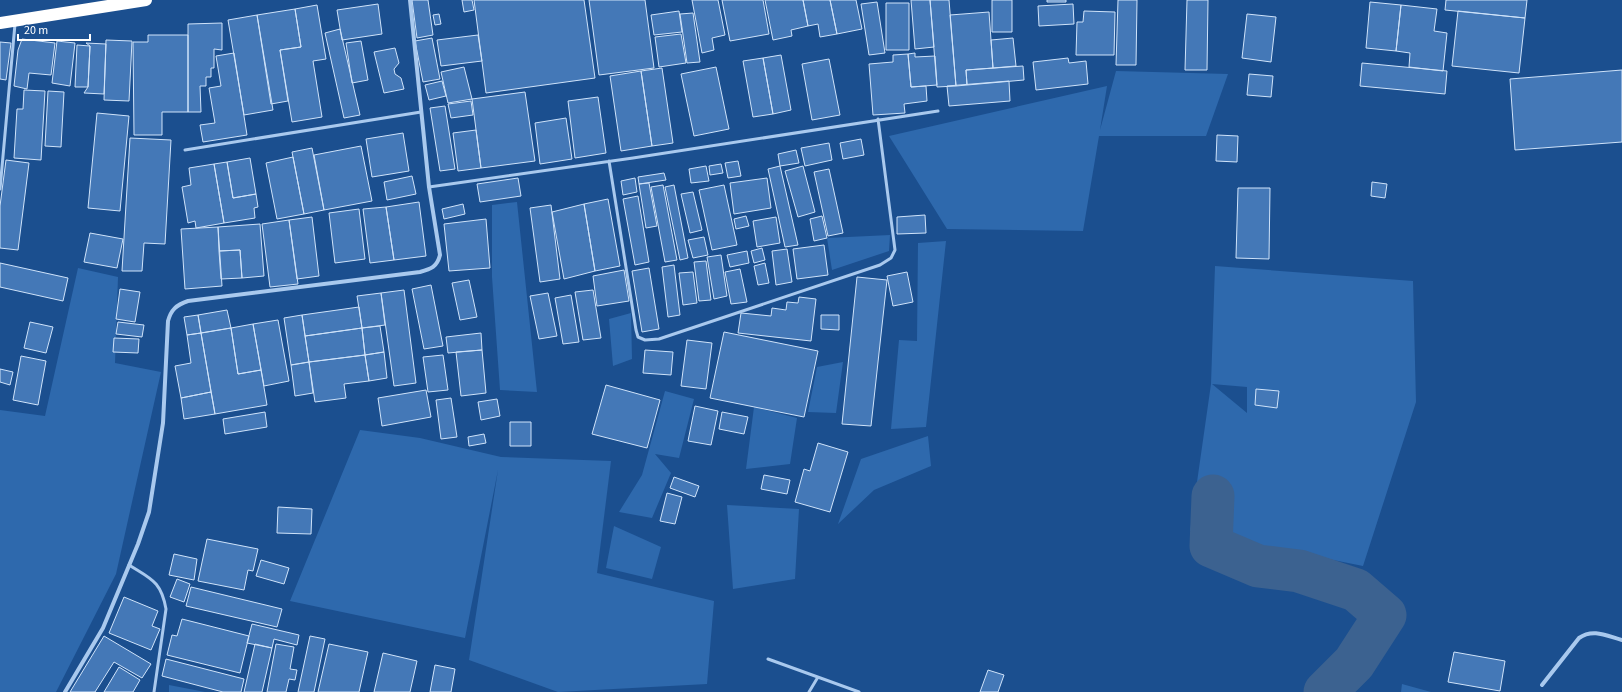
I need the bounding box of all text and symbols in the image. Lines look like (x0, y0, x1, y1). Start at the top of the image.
scale bar (18, 16, 90, 42)
text: 20 m (24, 22, 48, 39)

